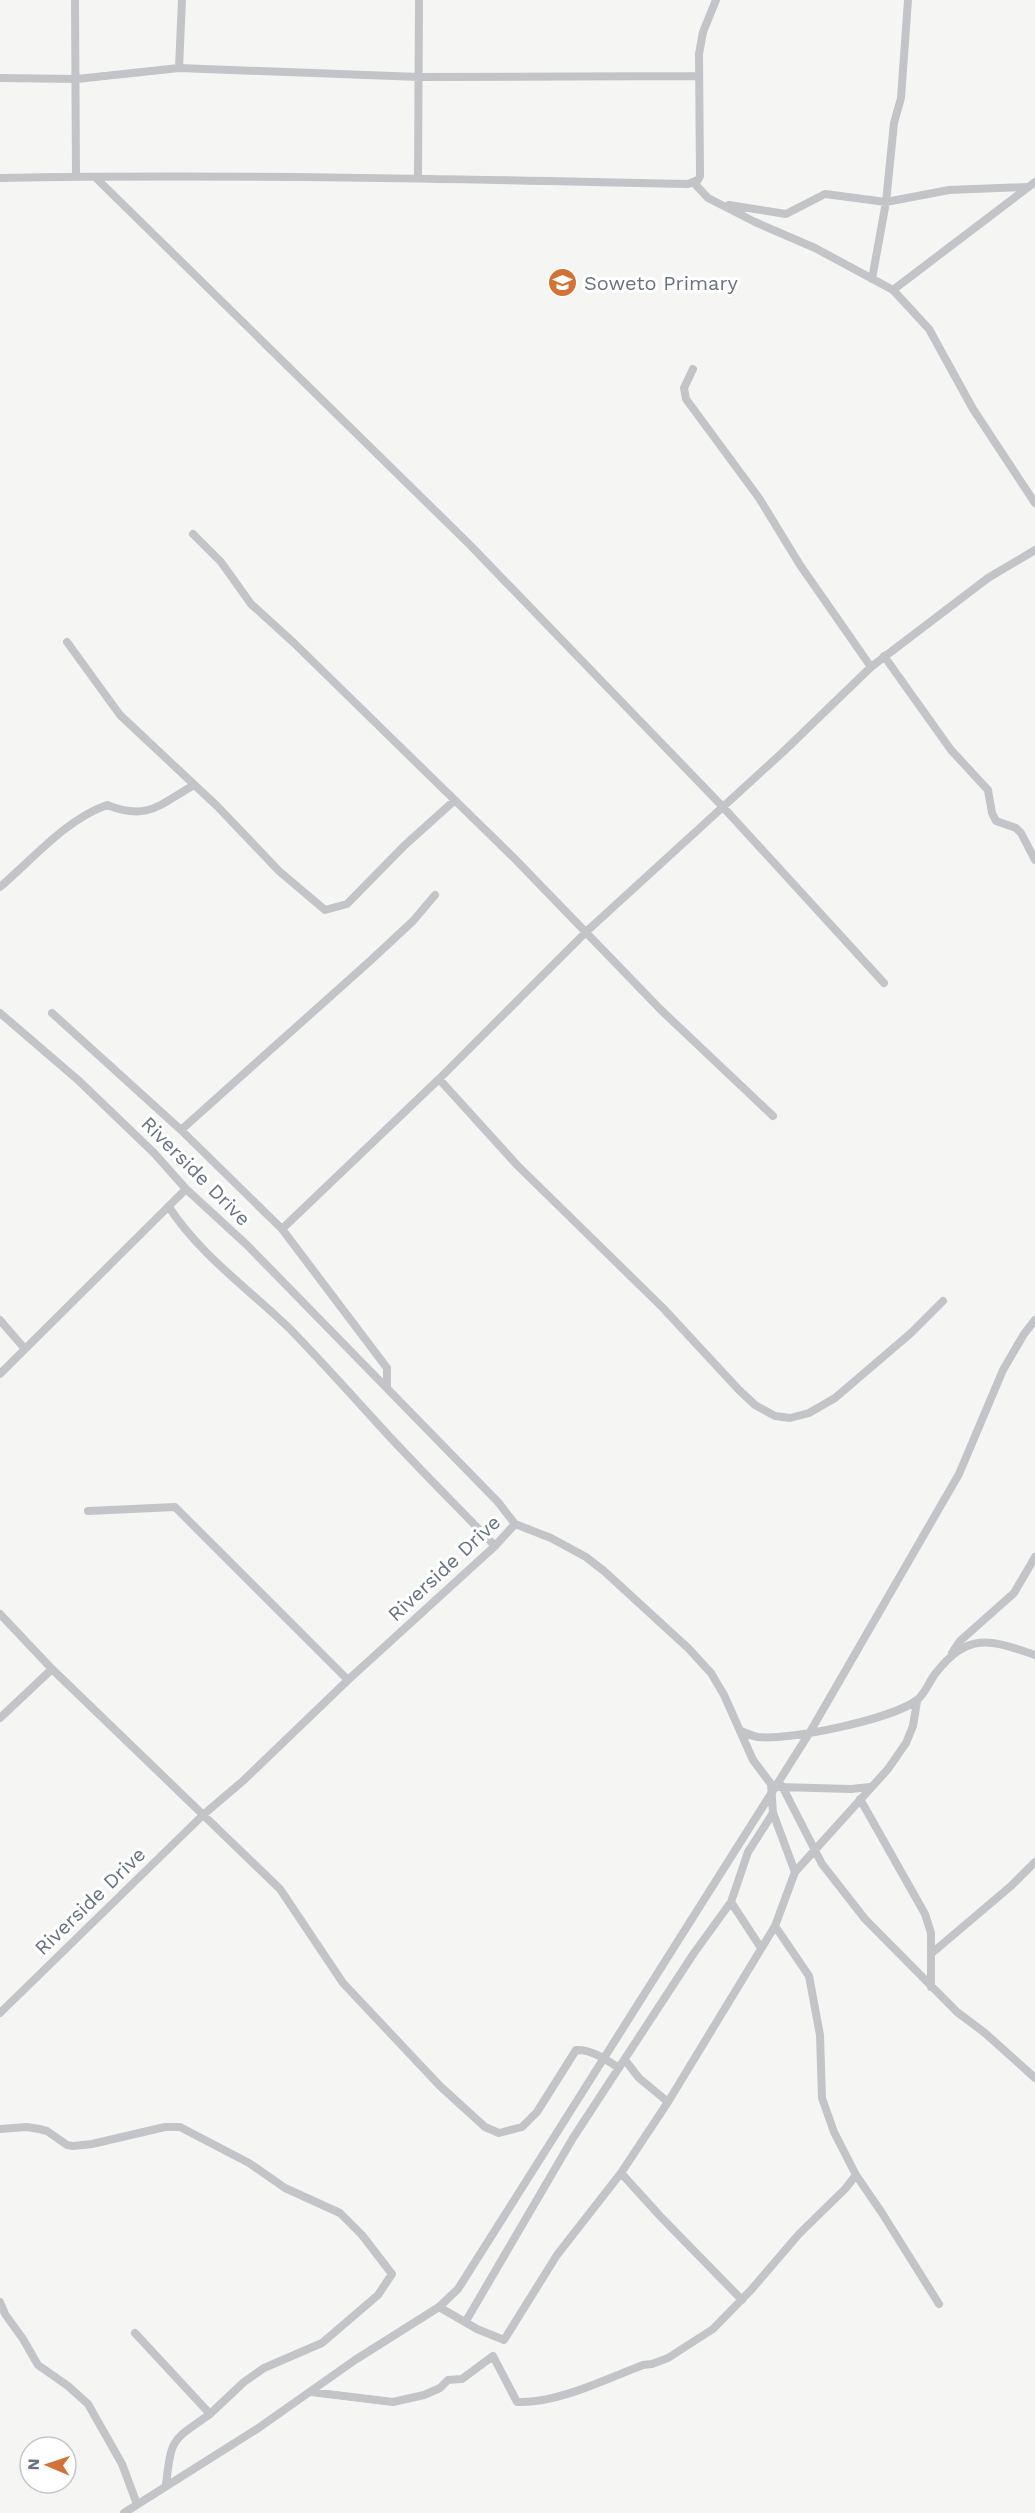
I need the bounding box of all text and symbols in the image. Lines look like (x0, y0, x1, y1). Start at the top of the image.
school or university icon: Soweto Primary (547, 267, 579, 299)
place label: Soweto Primary (584, 271, 739, 295)
street label: Riverside Drive (136, 1111, 256, 1231)
street label: Riverside Drive (383, 1510, 505, 1626)
street label: Riverside Drive (30, 1842, 150, 1960)
north arrow (18, 2435, 78, 2495)
text: N (24, 2458, 43, 2471)

